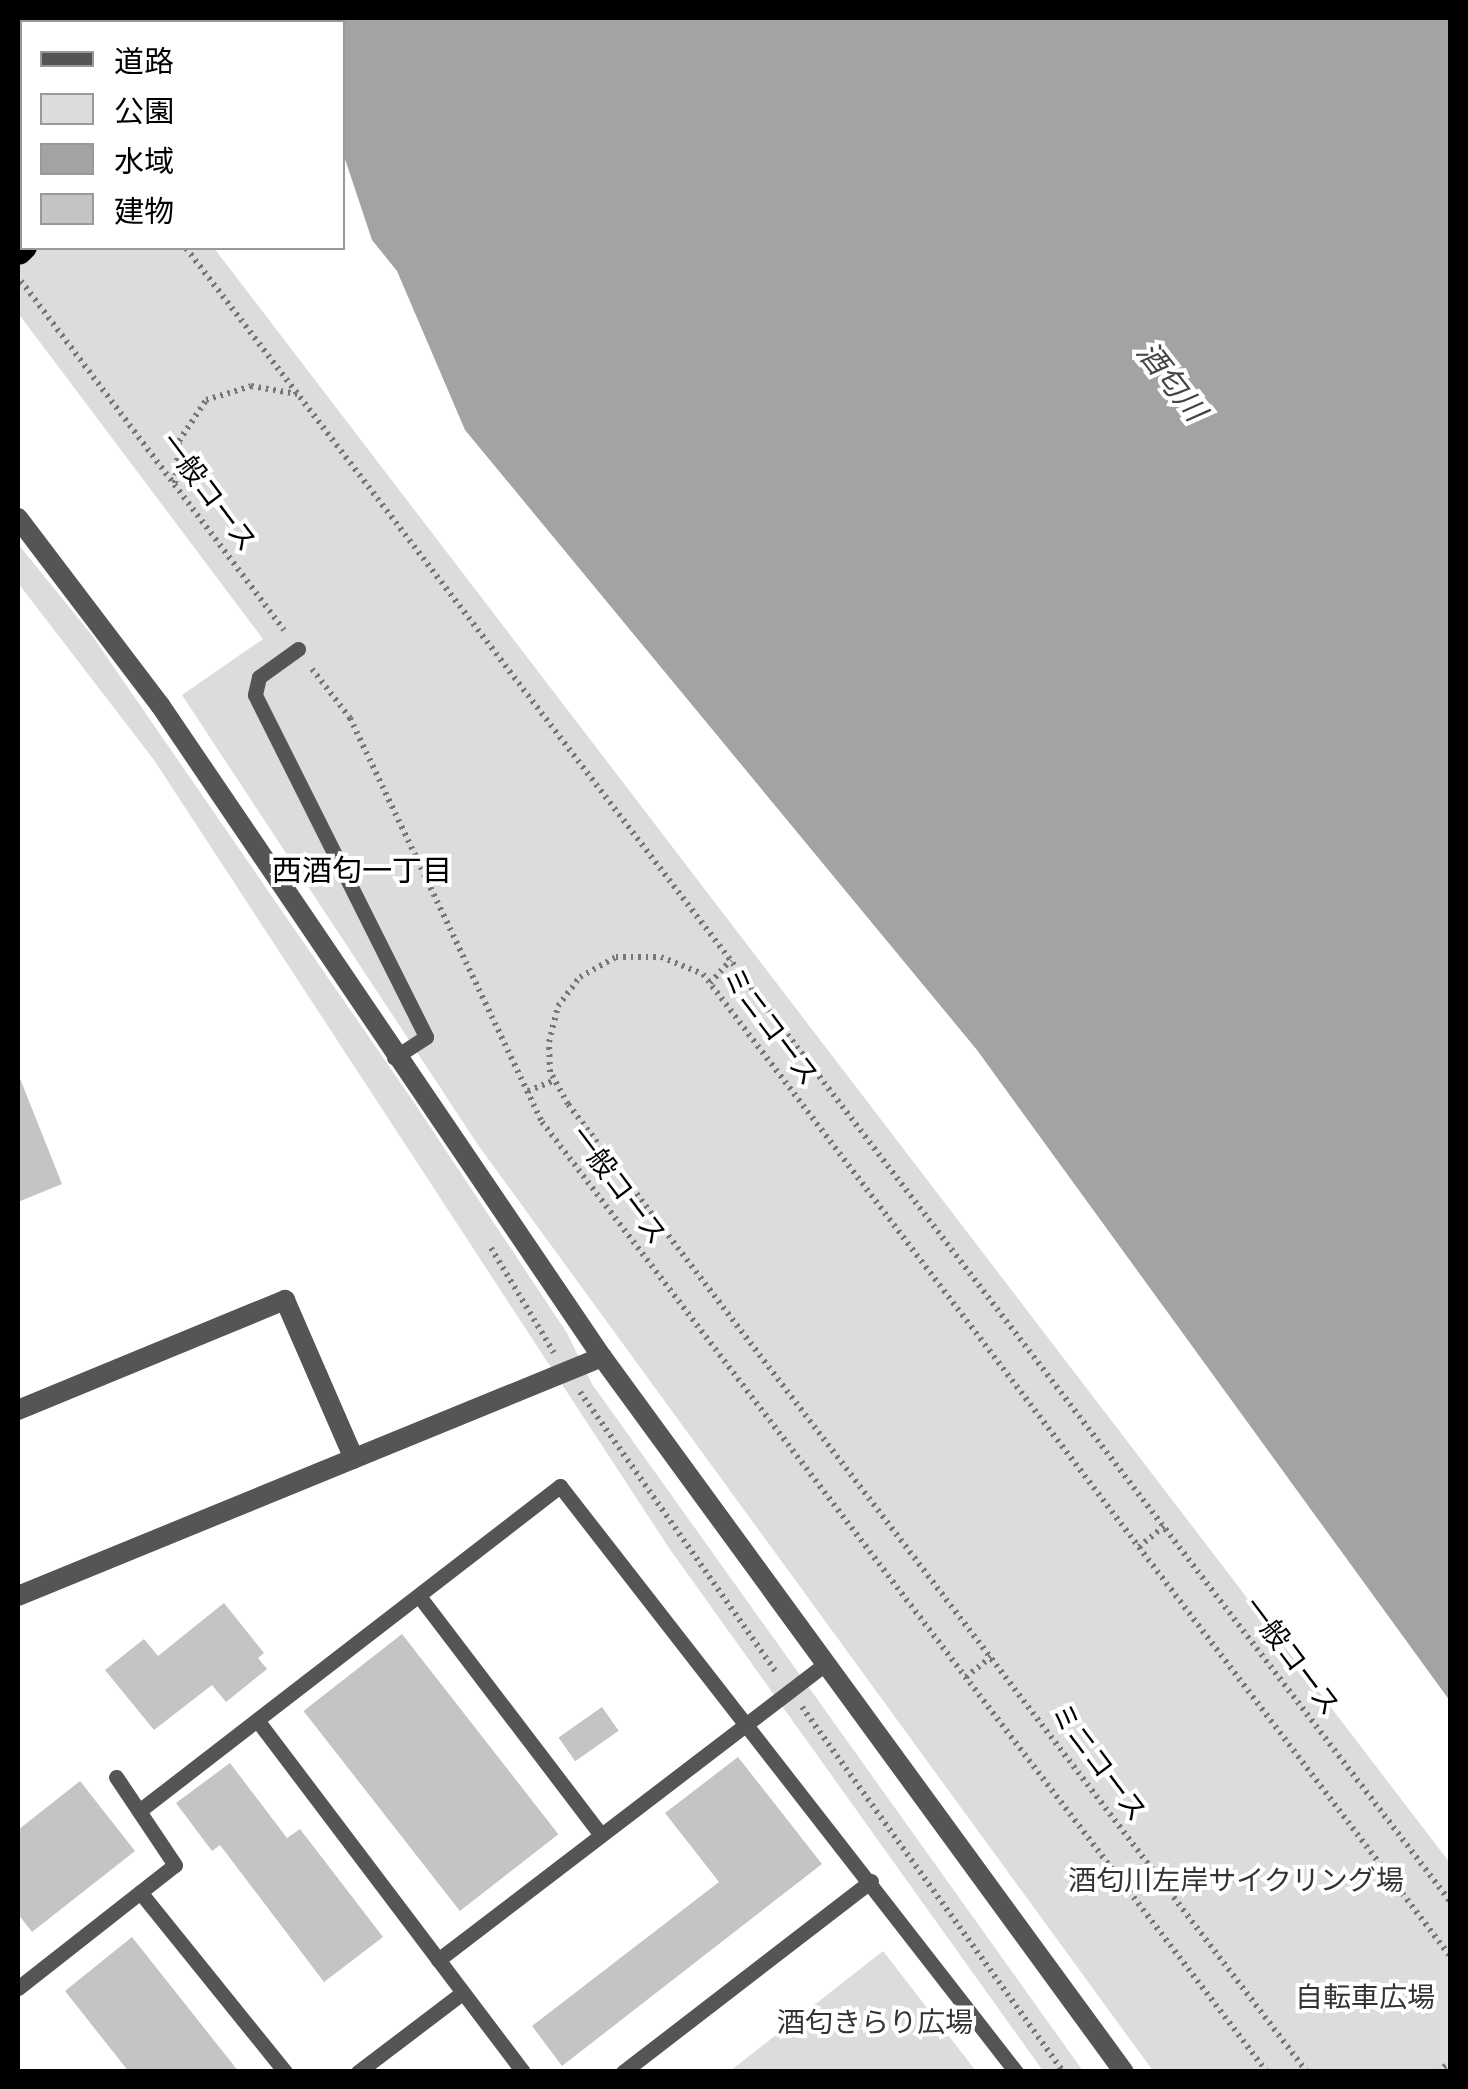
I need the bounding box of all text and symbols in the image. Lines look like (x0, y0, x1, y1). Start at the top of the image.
legend (20, 20, 345, 250)
text: 道路 (114, 41, 174, 80)
text: 公園 (114, 91, 174, 130)
text: 水域 (114, 141, 174, 180)
text: 建物 (114, 191, 174, 230)
water label: 酒匂川 (1130, 334, 1214, 428)
street label: 一般コース (153, 426, 265, 558)
district label: 西酒匂一丁目 (272, 852, 452, 888)
street label: ミニコース (715, 960, 827, 1092)
street label: 一般コース (563, 1119, 675, 1251)
street label: 一般コース (1236, 1590, 1348, 1722)
street label: ミニコース (1043, 1696, 1155, 1828)
park label: 酒匂川左岸サイクリング場 (1068, 1863, 1404, 1897)
park label: 自転車広場 (1295, 1980, 1435, 2014)
park label: 酒匂きらり広場 (777, 2005, 973, 2039)

